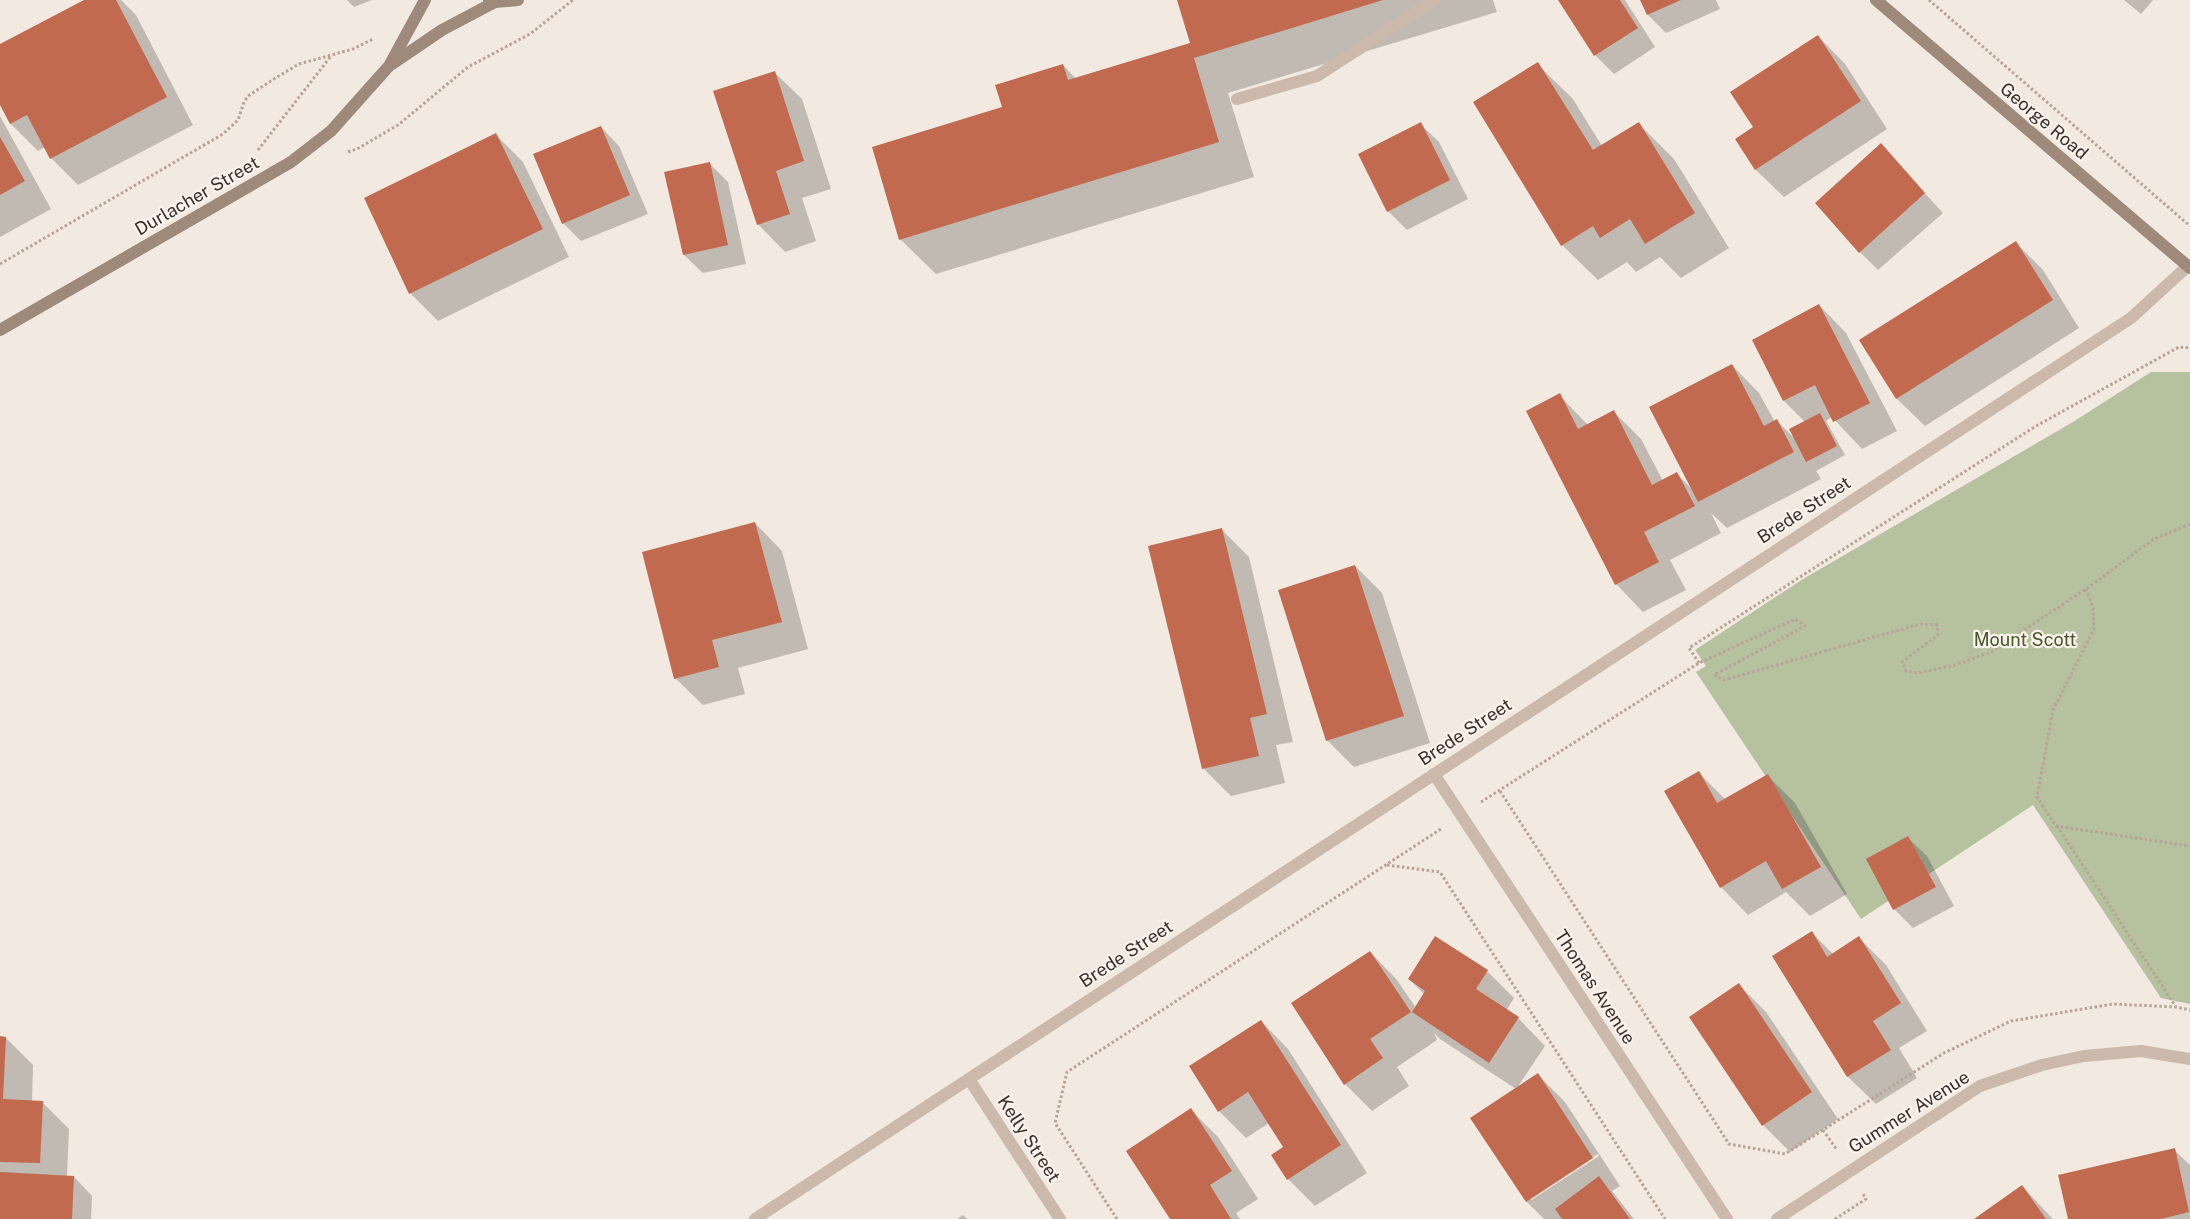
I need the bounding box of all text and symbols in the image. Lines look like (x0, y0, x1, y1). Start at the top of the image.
street label: George Road (1996, 78, 2093, 163)
street label: Durlacher Street (131, 152, 262, 240)
street label: Brede Street (1753, 472, 1854, 548)
park label: Mount Scott (1974, 629, 2076, 650)
street label: Brede Street (1414, 694, 1515, 770)
street label: Brede Street (1075, 916, 1176, 992)
street label: Thomas Avenue (1551, 926, 1640, 1048)
street label: Gummer Avenue (1845, 1066, 1973, 1157)
street label: Kelly Street (994, 1092, 1065, 1186)

